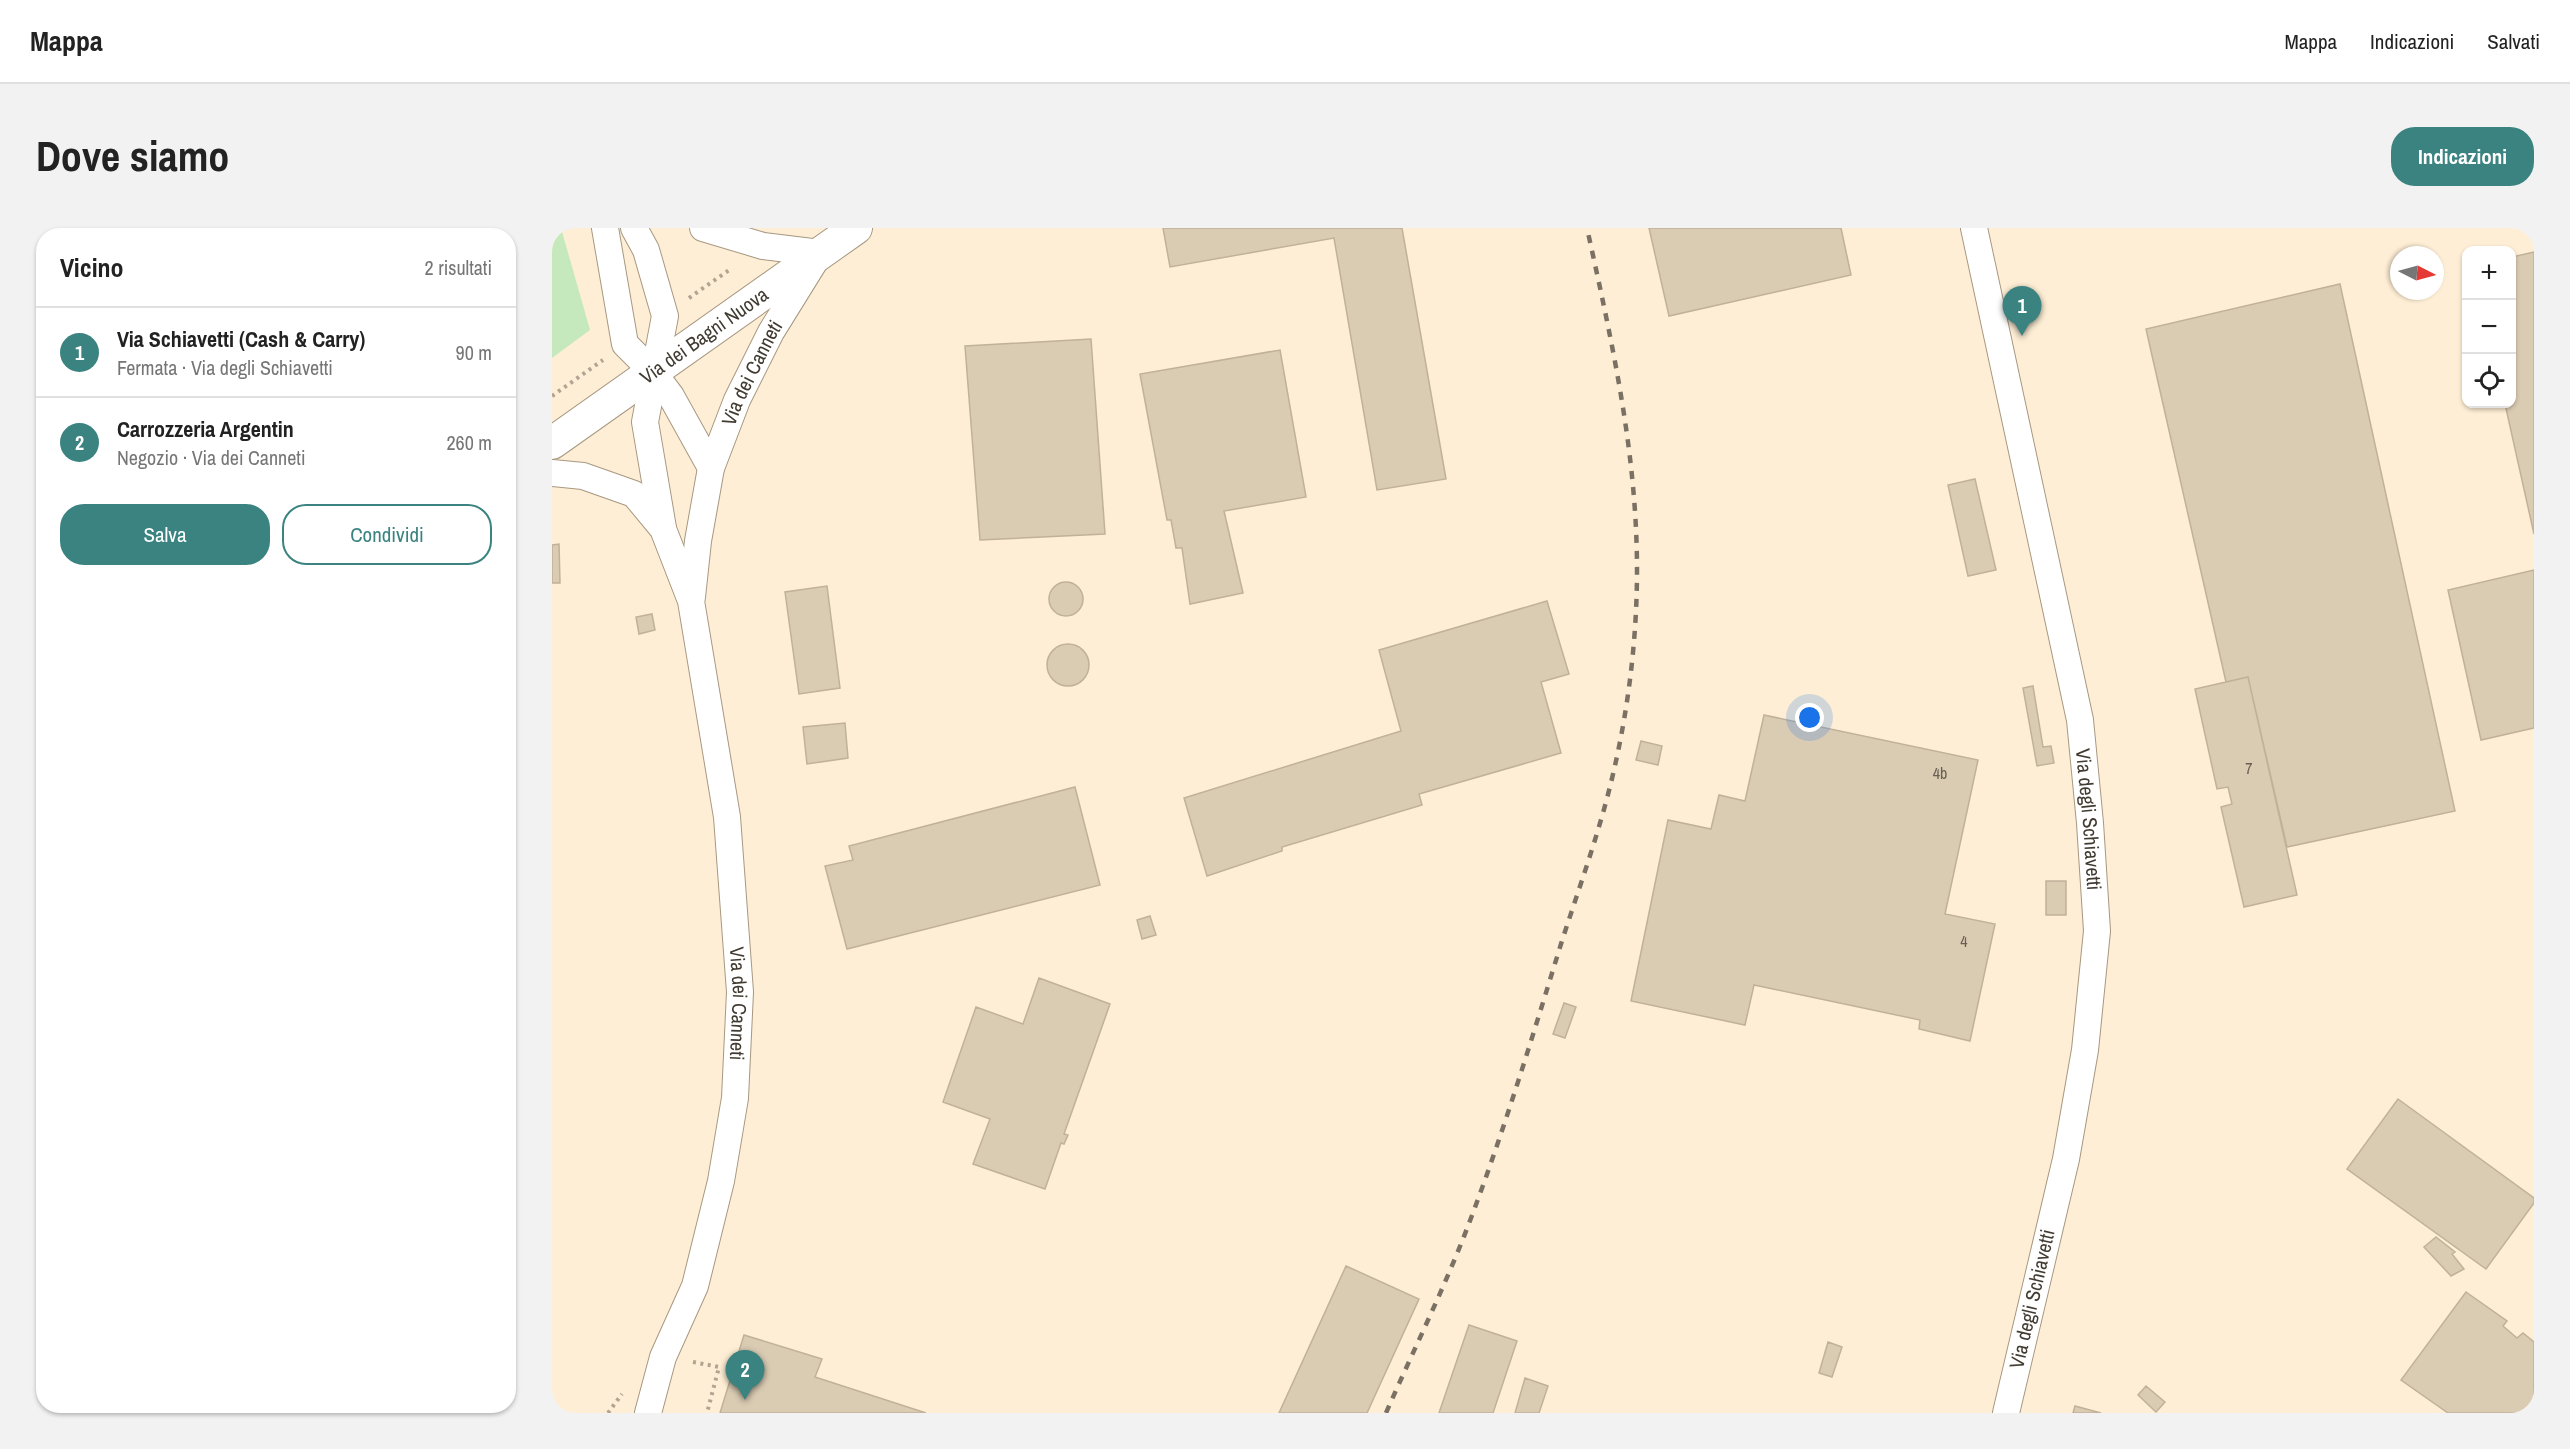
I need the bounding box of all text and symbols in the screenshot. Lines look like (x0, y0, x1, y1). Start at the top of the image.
text: Mappa (30, 22, 103, 60)
text: Mappa (2284, 27, 2337, 56)
text: Indicazioni (2370, 27, 2454, 56)
text: Salvati (2487, 27, 2540, 56)
button: Indicazioni (2391, 127, 2534, 186)
text: Dove siamo (36, 128, 229, 184)
north arrow (2390, 246, 2444, 300)
map controls (2462, 246, 2516, 408)
button: + (2462, 246, 2516, 300)
text: Vicino (60, 250, 124, 285)
text: 2 risultati (425, 254, 492, 281)
street label: Via dei Bagni Nuova (634, 281, 773, 390)
pin: 1 (2002, 286, 2042, 336)
button: − (2462, 300, 2516, 354)
street label: Via dei Canneti (715, 315, 788, 429)
text: Via Schiavetti (Cash & Carry) (117, 324, 365, 354)
text: 1 (75, 339, 84, 366)
text: 90 m (456, 339, 492, 366)
text: Fermata · Via degli Schiavetti (117, 354, 333, 381)
button: locate (2462, 354, 2516, 408)
text: Carrozzeria Argentin (117, 414, 294, 444)
text: 2 (75, 429, 84, 456)
text: 260 m (446, 429, 492, 456)
text: Negozio · Via dei Canneti (117, 444, 305, 471)
button: Salva (60, 504, 270, 565)
button: Condividi (282, 504, 492, 565)
your location (1795, 703, 1824, 732)
street label: Via degli Schiavetti (2070, 747, 2108, 891)
house number: 7 (2245, 757, 2253, 779)
house number: 4b (1933, 762, 1947, 784)
house number: 4 (1960, 930, 1968, 952)
street label: Via dei Canneti (724, 946, 754, 1061)
street label: Via degli Schiavetti (2002, 1227, 2061, 1371)
pin: 2 (726, 1350, 764, 1400)

